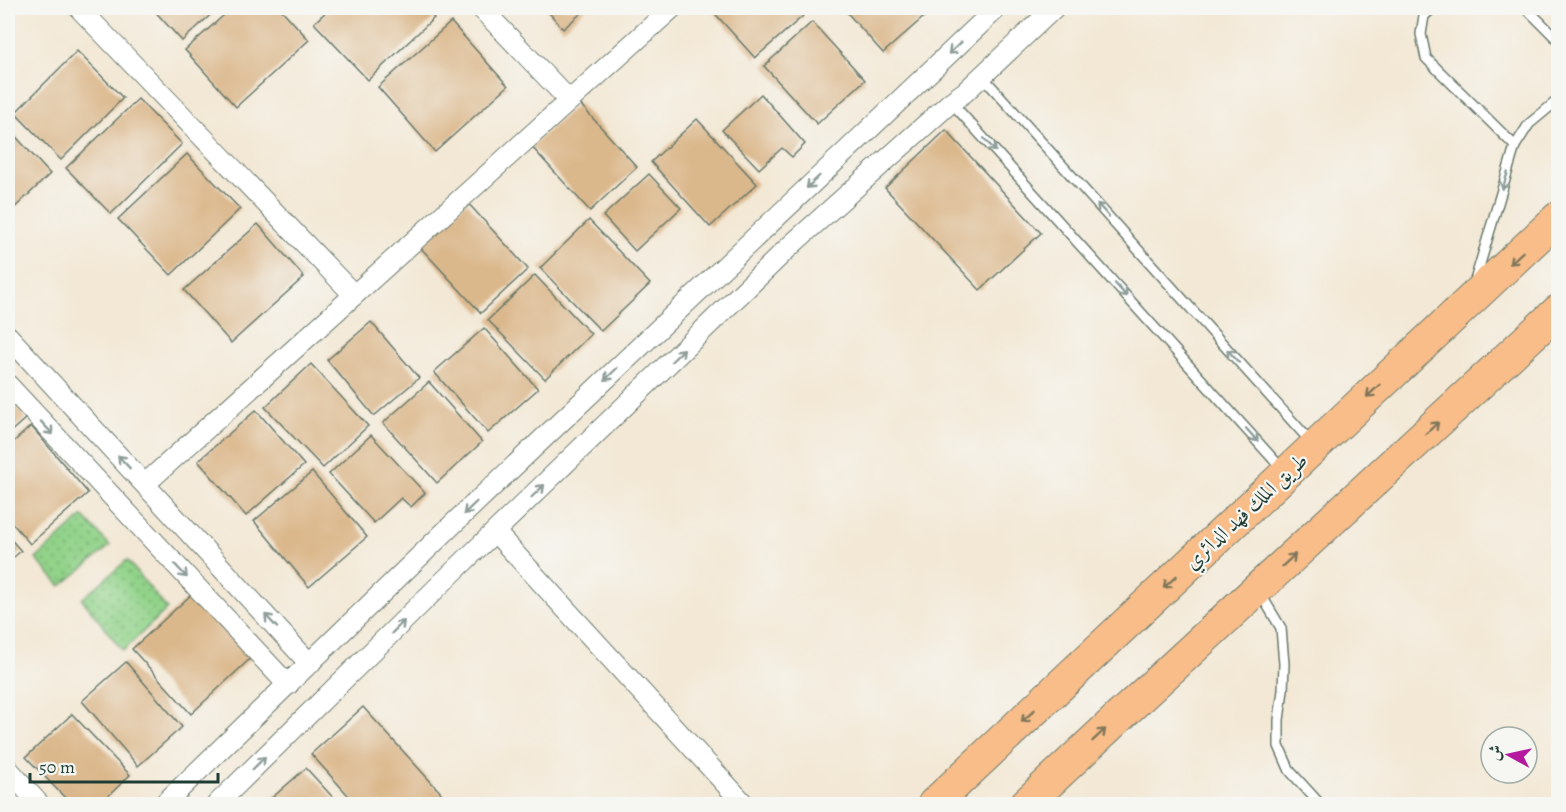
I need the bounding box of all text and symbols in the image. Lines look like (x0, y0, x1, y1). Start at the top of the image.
one-way arrow (947, 40, 962, 55)
one-way arrow (983, 138, 998, 153)
one-way arrow (1499, 171, 1510, 190)
one-way arrow (806, 174, 821, 188)
one-way arrow (1096, 203, 1110, 218)
one-way arrow (1508, 250, 1523, 265)
one-way arrow (1114, 282, 1128, 297)
one-way arrow (670, 348, 685, 362)
one-way arrow (1226, 349, 1240, 364)
one-way arrow (603, 367, 618, 381)
one-way arrow (1366, 384, 1381, 398)
one-way arrow (40, 420, 54, 435)
one-way arrow (1424, 421, 1439, 435)
one-way arrow (1245, 427, 1259, 442)
street label: طريق الملك فهد الدائري (1178, 446, 1315, 577)
one-way arrow (117, 455, 131, 470)
one-way arrow (530, 483, 545, 498)
one-way arrow (462, 501, 477, 515)
one-way arrow (1281, 553, 1296, 567)
one-way arrow (173, 563, 188, 578)
one-way arrow (1163, 575, 1178, 589)
one-way arrow (263, 613, 278, 628)
one-way arrow (390, 619, 405, 634)
one-way arrow (1021, 708, 1036, 722)
north arrow (1479, 725, 1539, 785)
one-way arrow (1092, 728, 1107, 743)
text: ش (1483, 744, 1507, 762)
scale bar (30, 746, 218, 784)
text: 50 m (39, 755, 75, 779)
one-way arrow (252, 756, 267, 771)

